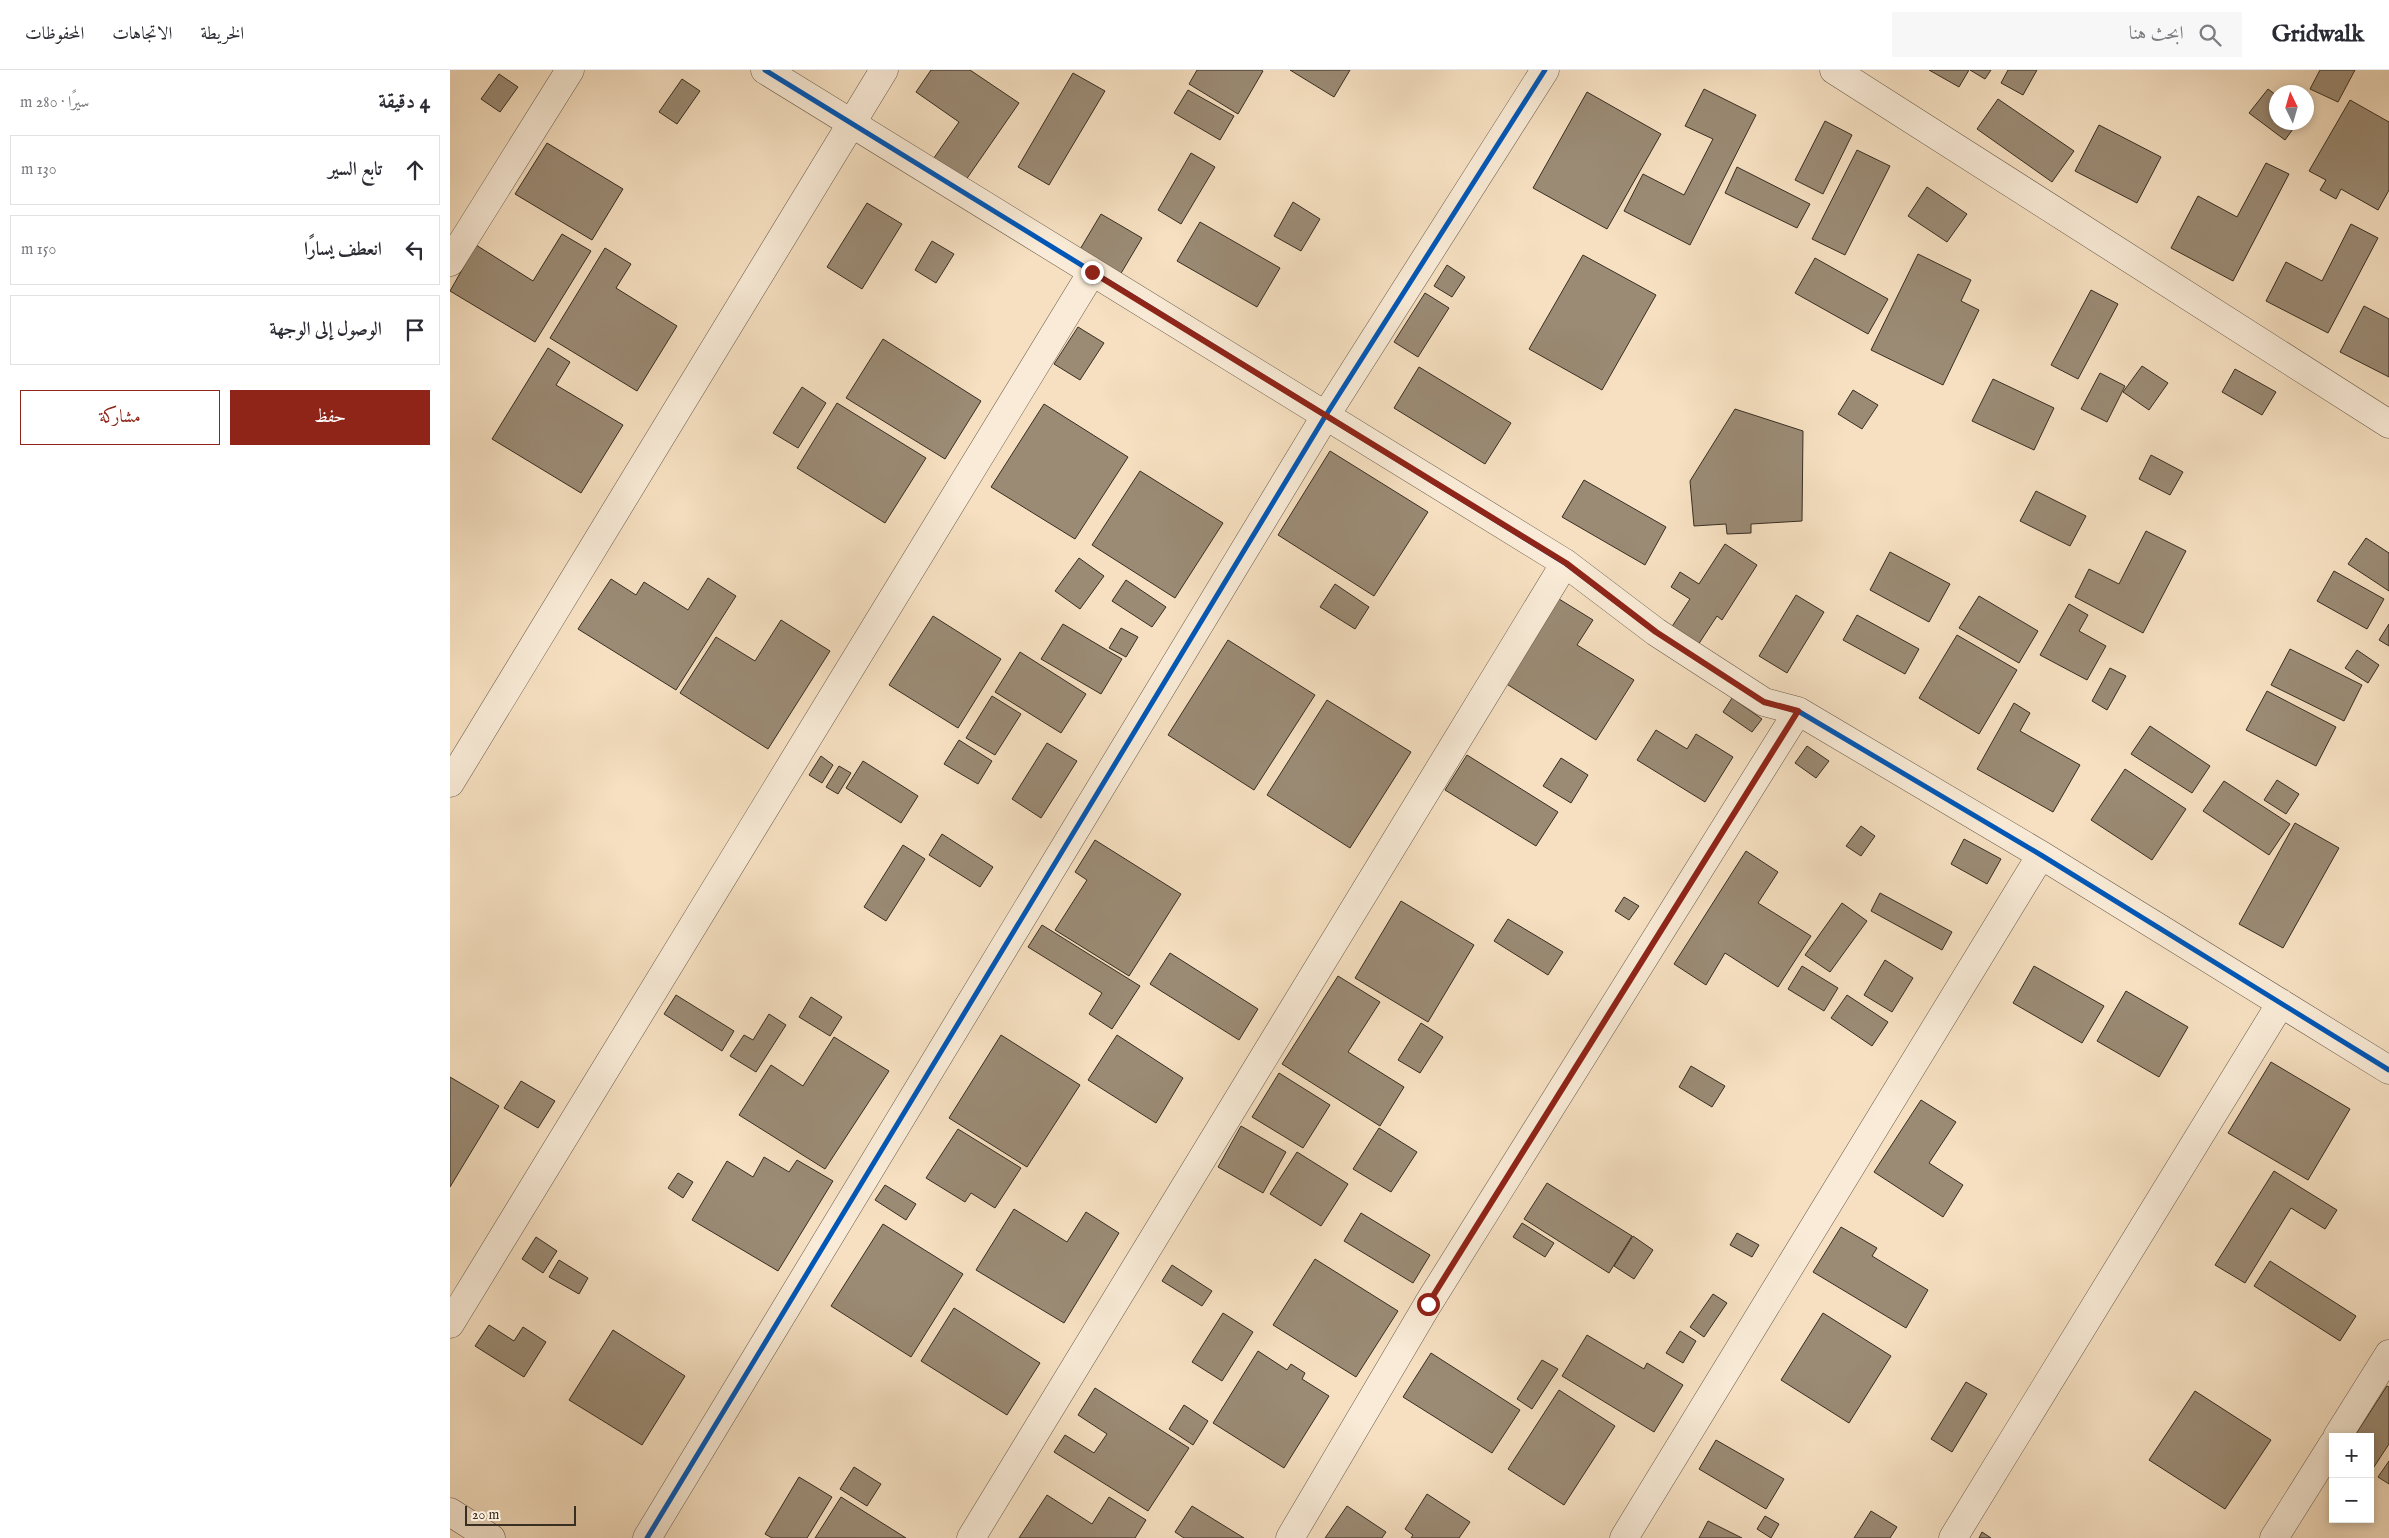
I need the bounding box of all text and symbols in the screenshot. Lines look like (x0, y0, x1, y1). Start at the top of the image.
search box (1892, 12, 2242, 57)
text: Gridwalk (2272, 19, 2364, 50)
icon: search (2196, 21, 2224, 49)
text: ابحث هنا (2129, 22, 2184, 46)
text: المحفوظات (25, 23, 84, 46)
text: الاتجاهات (112, 23, 172, 46)
text: الخريطة (200, 23, 244, 46)
north arrow (2269, 85, 2314, 130)
text: 4 دقيقة (378, 89, 430, 116)
text: سيرًا · 280 m (20, 93, 89, 113)
icon: ahead (401, 156, 429, 184)
text: تابع السير (328, 158, 382, 182)
text: 130 m (21, 160, 57, 180)
icon: left (401, 236, 429, 264)
text: انعطف يسارًا (304, 238, 382, 262)
text: 150 m (21, 240, 56, 260)
route end (1081, 261, 1104, 284)
icon: arrive (401, 316, 429, 344)
text: الوصول إلى الوجهة (270, 318, 382, 342)
button: مشاركة (20, 390, 220, 445)
button: حفظ (230, 390, 430, 445)
route start (1417, 1293, 1440, 1316)
map controls (2329, 1433, 2374, 1523)
button: + (2329, 1433, 2374, 1478)
button: − (2329, 1478, 2374, 1523)
scale bar (465, 1503, 576, 1526)
text: 20 m (472, 1506, 499, 1524)

